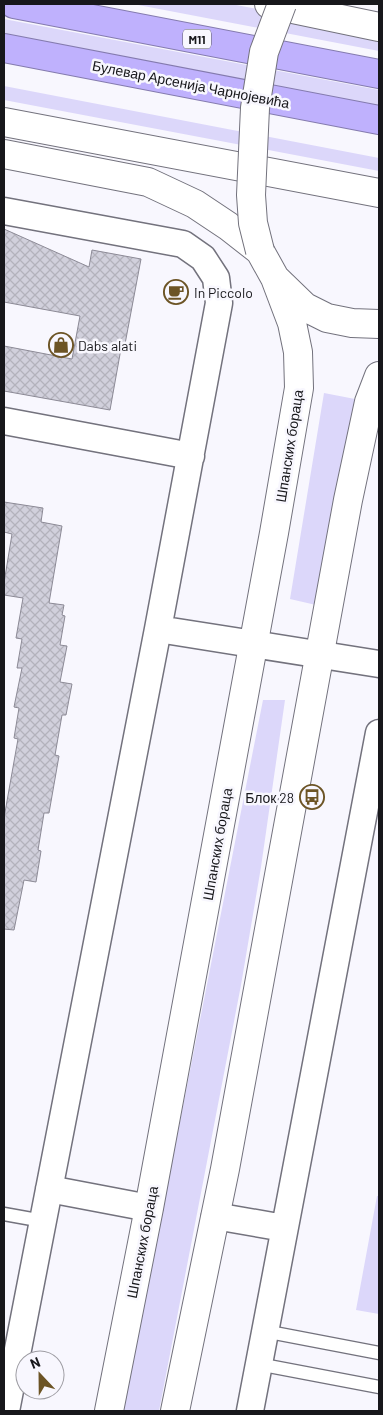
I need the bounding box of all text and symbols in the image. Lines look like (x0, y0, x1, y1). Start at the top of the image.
road number: M11 (183, 30, 211, 48)
street label: Булевар Арсенија Чарнојевића (91, 57, 291, 112)
cafe icon: In Piccolo (163, 279, 189, 305)
place label: In Piccolo (194, 284, 253, 301)
shop icon: Dabs alati (48, 332, 74, 358)
place label: Dabs alati (78, 337, 137, 354)
street label: Шпанских бораца (272, 388, 306, 504)
bus stop icon: Блок 28 (299, 784, 325, 810)
street label: Шпанских бораца (199, 786, 235, 902)
place label: Блок 28 (245, 789, 294, 806)
street label: Шпанских бораца (123, 1184, 161, 1300)
north arrow (15, 1350, 65, 1400)
text: N (27, 1353, 42, 1372)

